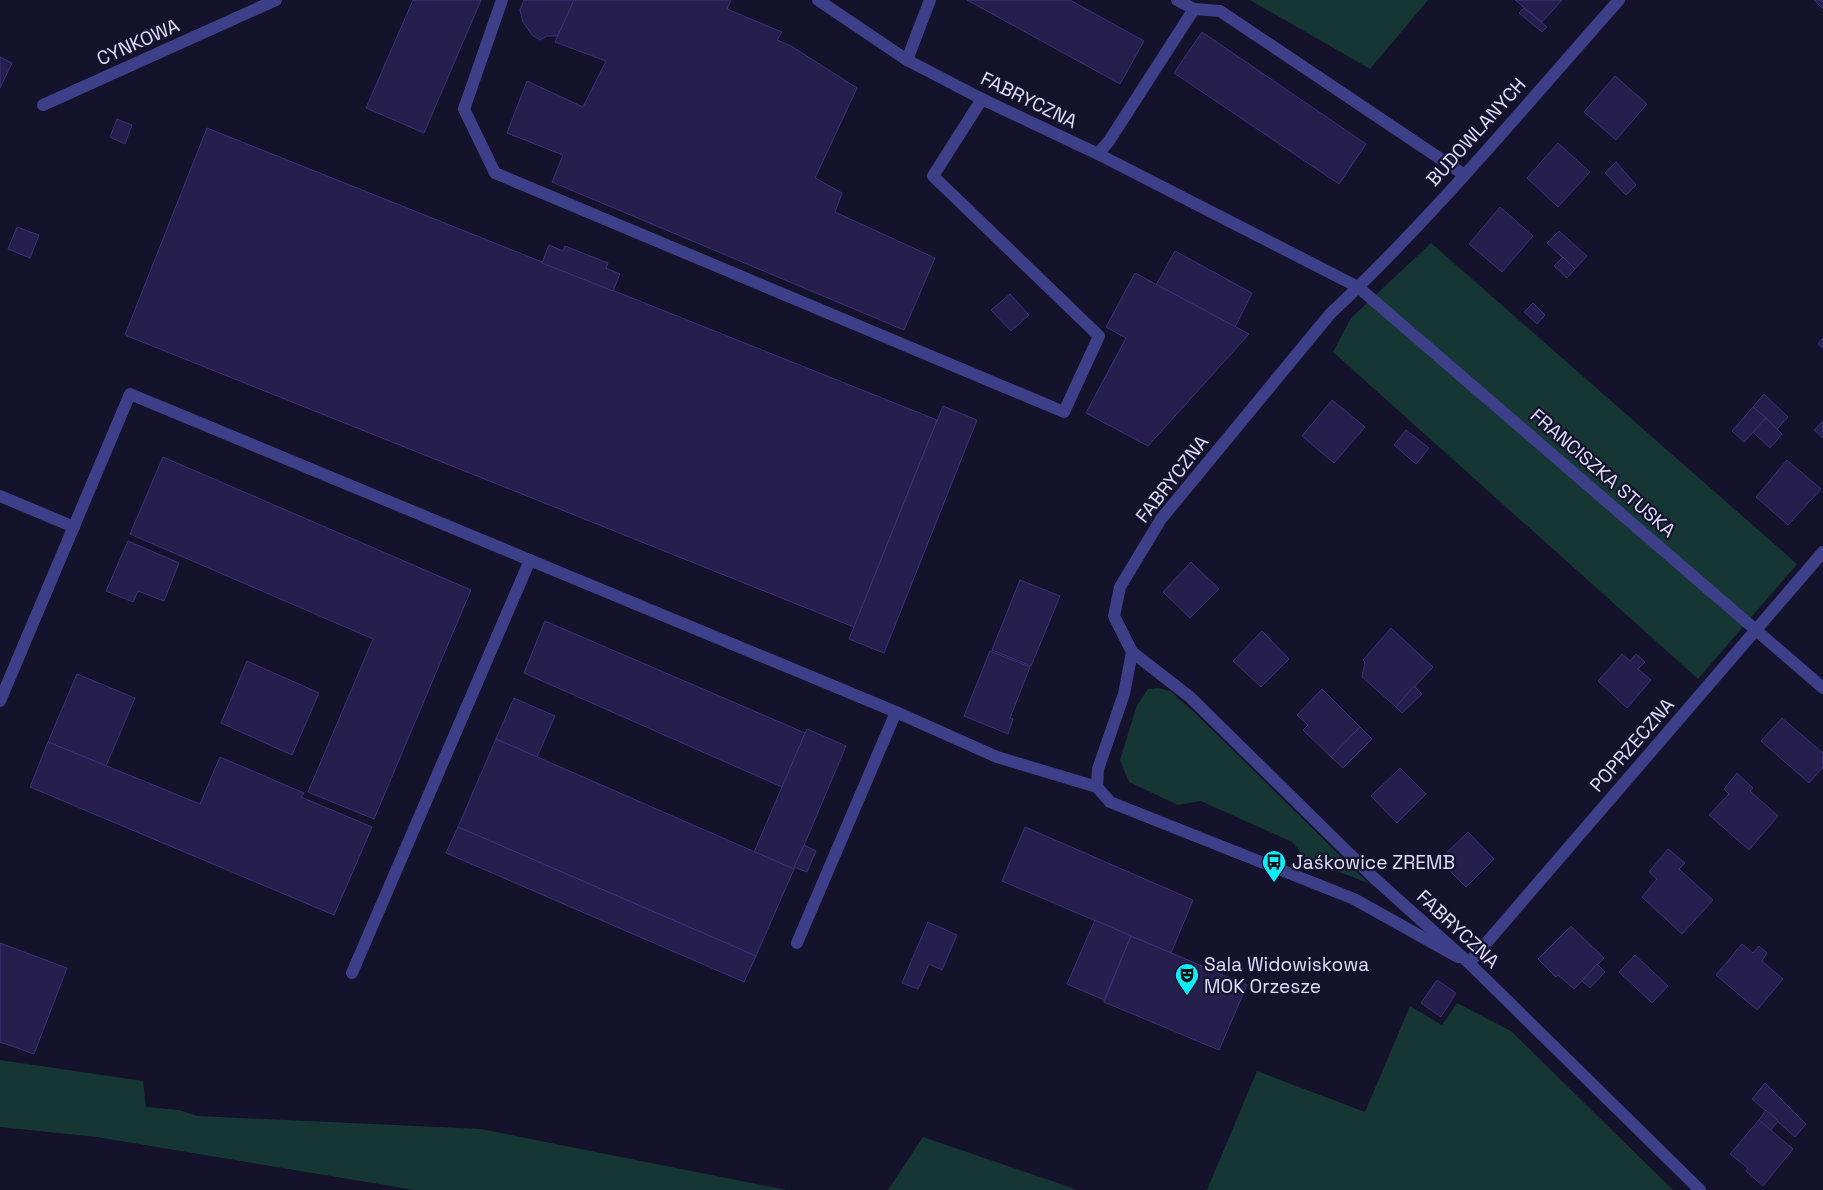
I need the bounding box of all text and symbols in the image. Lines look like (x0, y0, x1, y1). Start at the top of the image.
street label: CYNKOWA (93, 13, 183, 71)
street label: FABRYCZNA (977, 66, 1081, 134)
street label: BUDOWLANYCH (1421, 72, 1531, 192)
street label: FRANCISZKA STUSKA (1525, 403, 1681, 543)
street label: FABRYCZNA (1130, 430, 1214, 528)
street label: POPRZECZNA (1584, 693, 1680, 797)
bus stop icon: Jaśkowice ZREMB (1261, 849, 1287, 883)
place label: Jaśkowice ZREMB (1292, 850, 1455, 875)
street label: FABRYCZNA (1411, 884, 1505, 974)
place label: Sala Widowiskowa MOK Orzesze (1204, 952, 1369, 999)
theatre icon: Sala Widowiskowa MOK Orzesze (1174, 962, 1200, 996)

